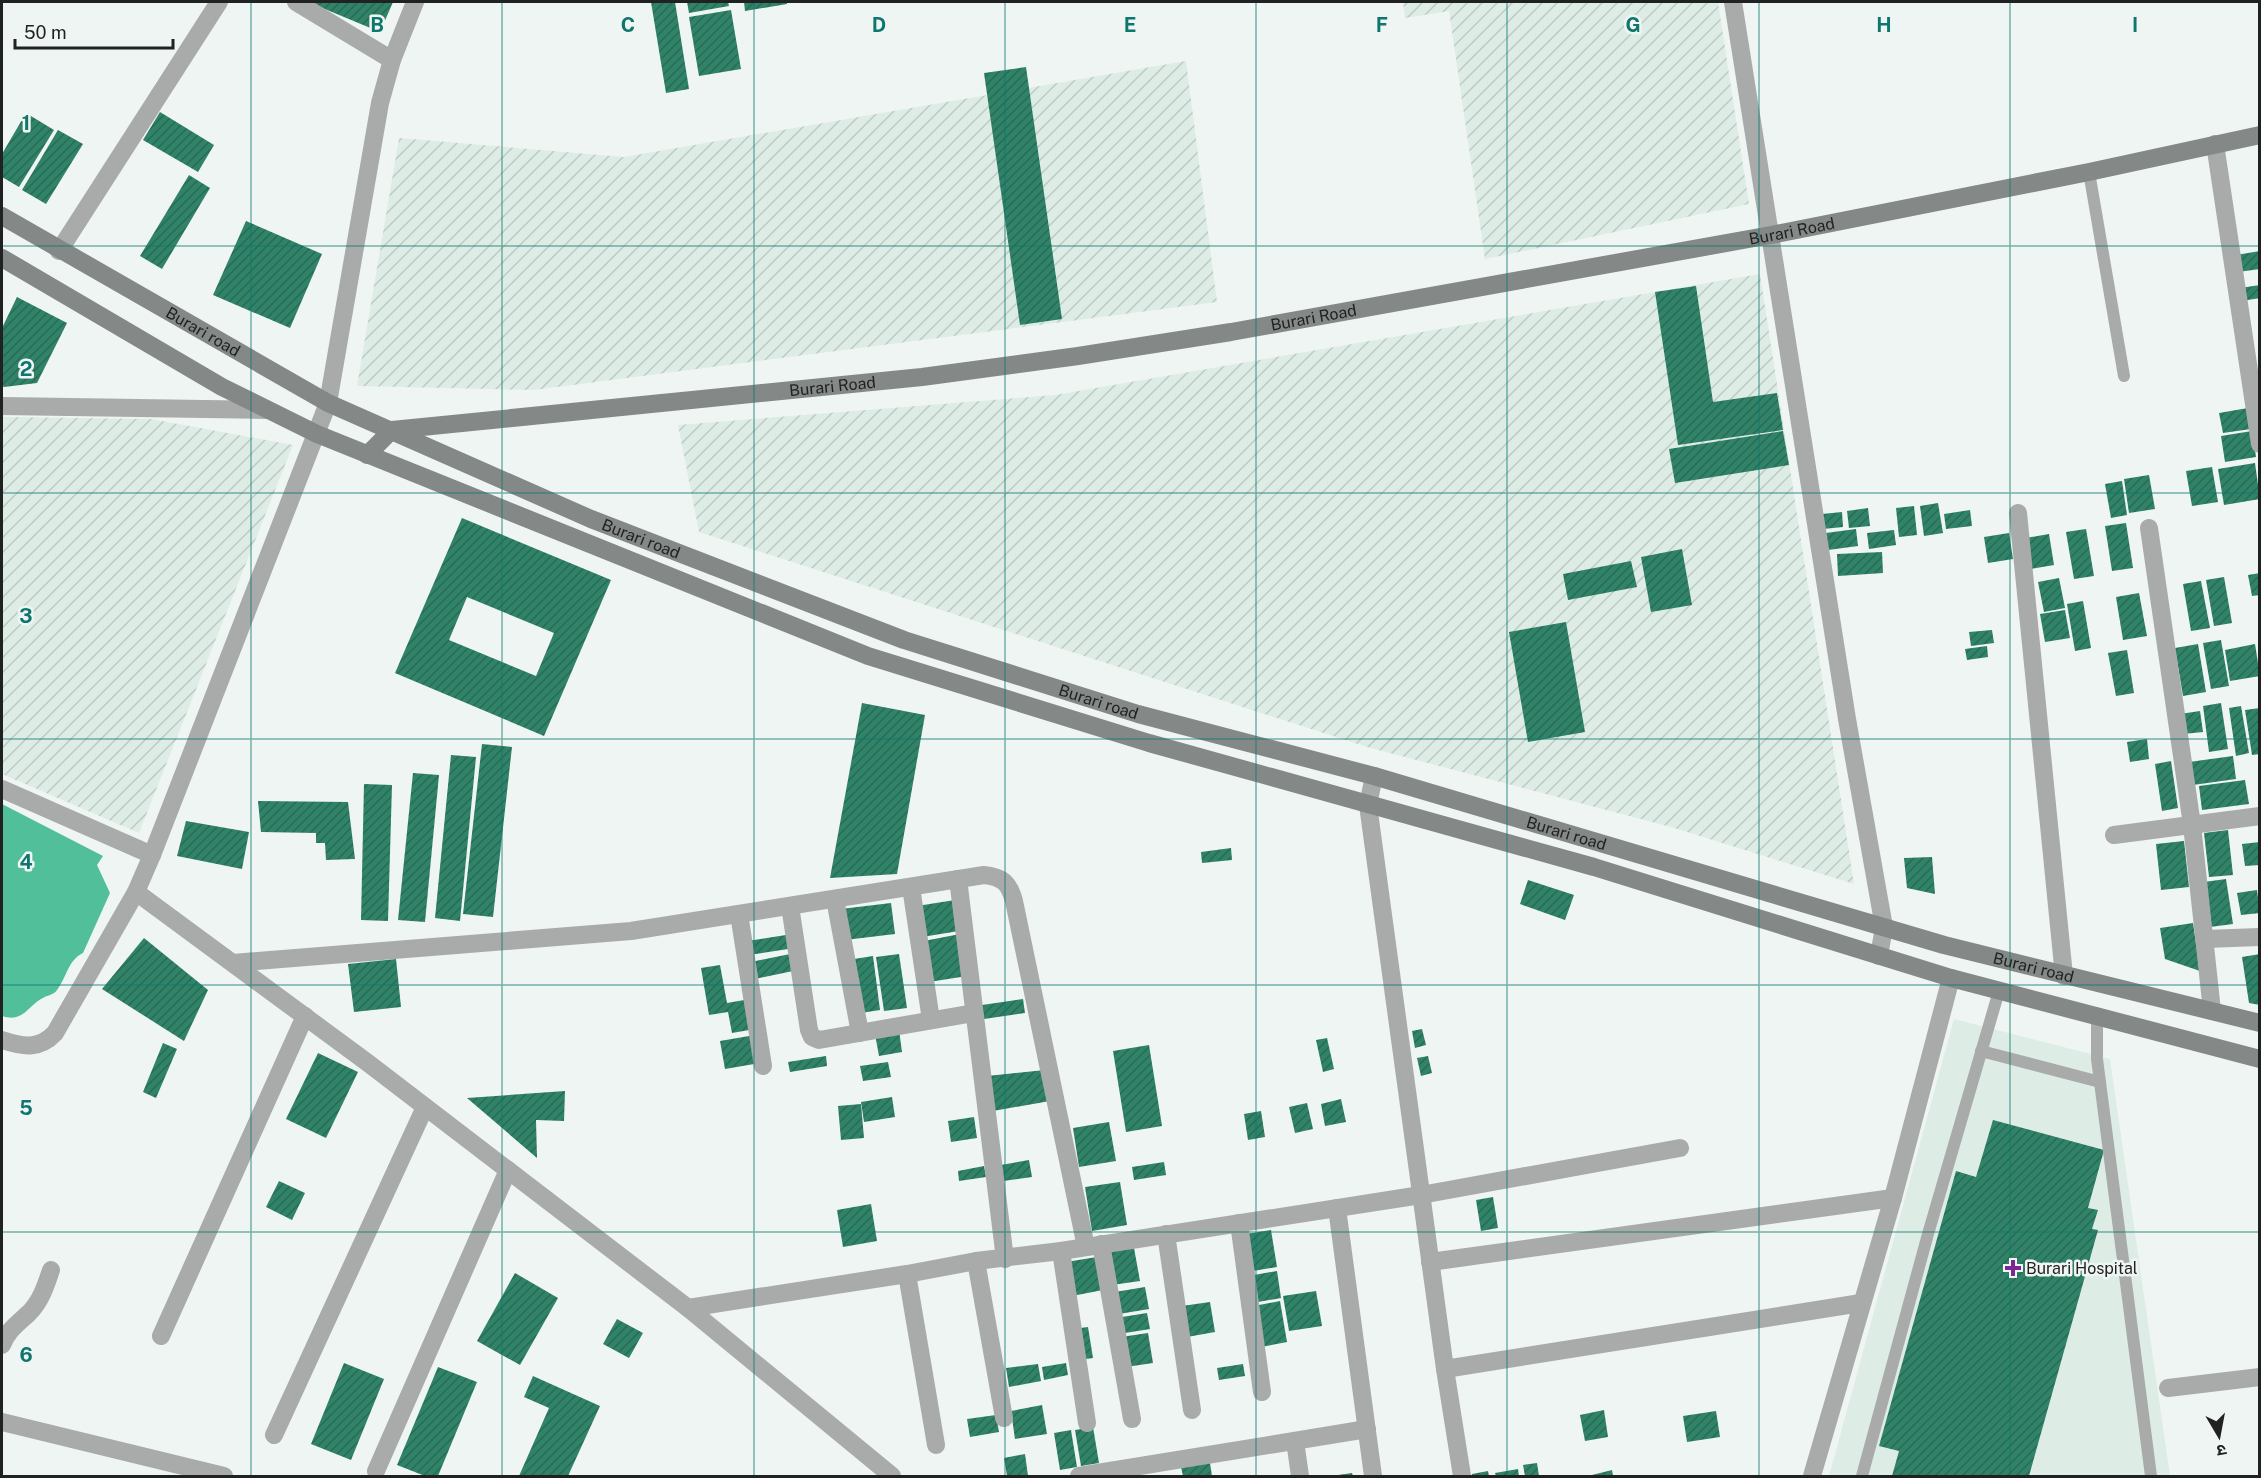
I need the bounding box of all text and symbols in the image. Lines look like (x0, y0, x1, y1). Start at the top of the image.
scale bar (15, 12, 172, 50)
text: B (370, 13, 384, 37)
text: C (621, 13, 635, 37)
text: D (872, 13, 886, 37)
text: E (1124, 13, 1136, 37)
text: F (1376, 13, 1388, 37)
text: G (1625, 13, 1641, 37)
text: H (1876, 13, 1892, 37)
text: I (2132, 13, 2138, 37)
text: 50 m (24, 22, 67, 43)
text: 1 (22, 111, 30, 135)
street label: Burari Road (1747, 213, 1836, 248)
street label: Burari Road (1269, 300, 1358, 334)
street label: Burari road (163, 303, 244, 360)
text: 2 (20, 357, 32, 381)
street label: Burari Road (788, 372, 877, 400)
street label: Burari road (599, 515, 683, 562)
text: 3 (19, 604, 33, 628)
street label: Burari road (1056, 680, 1141, 723)
street label: Burari road (1524, 812, 1609, 854)
text: 4 (19, 850, 33, 874)
street label: Burari road (1991, 948, 2076, 986)
text: 5 (19, 1096, 33, 1120)
marker: Burari Hospital (2004, 1259, 2022, 1277)
place label: Burari Hospital (2026, 1259, 2138, 1278)
text: 6 (19, 1343, 33, 1367)
north arrow (2189, 1406, 2249, 1466)
text: उ (2215, 1440, 2228, 1461)

